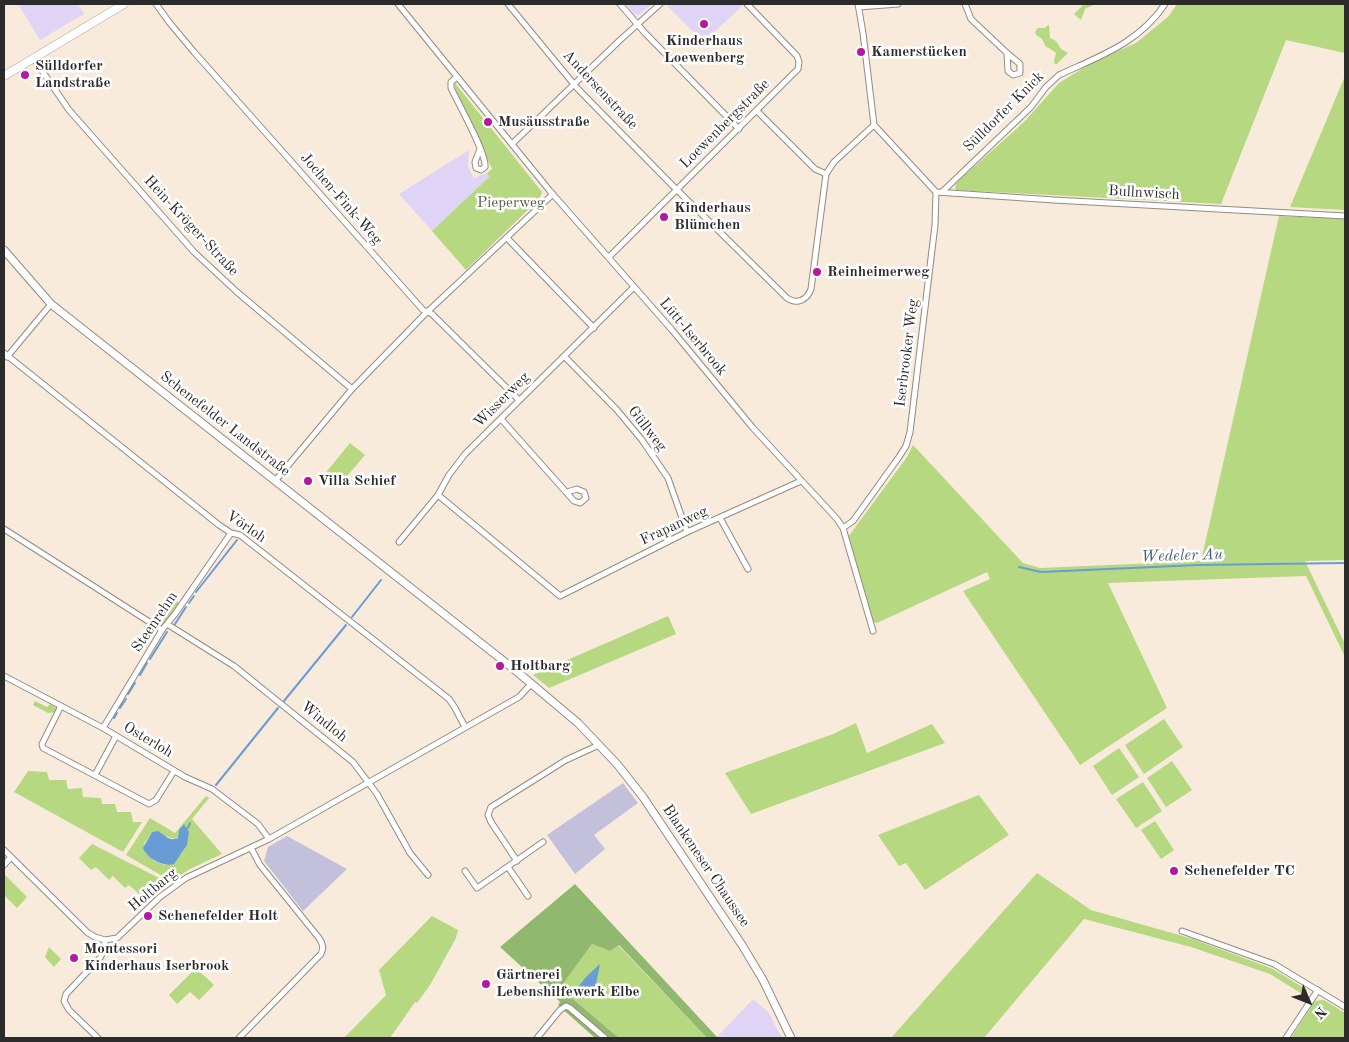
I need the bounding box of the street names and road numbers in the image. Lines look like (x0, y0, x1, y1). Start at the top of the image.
street label: Andersenstraße (559, 47, 641, 133)
street label: Sülldorfer Knick (960, 68, 1048, 156)
street label: Loewenbergstraße (676, 75, 774, 173)
street label: Jochen-Fink-Weg (296, 149, 386, 249)
street label: Hein-Kröger-Straße (140, 172, 242, 280)
street label: Bullnwisch (1108, 182, 1180, 204)
street label: Lütt-Iserbrook (655, 294, 731, 380)
street label: Iserbrooker Weg (891, 298, 923, 408)
street label: Schenefelder Landstraße (156, 368, 294, 480)
street label: Wisserweg (470, 368, 534, 432)
street label: Güllweg (624, 403, 670, 455)
street label: Frapanweg (637, 502, 711, 550)
street label: Vörloh (222, 507, 270, 547)
street label: Steenrehm (128, 588, 182, 656)
street label: Windloh (297, 698, 351, 746)
street label: Osterloh (120, 718, 176, 762)
street label: Blankeneser Chaussee (658, 801, 754, 931)
street label: Holtbarg (125, 864, 181, 916)

